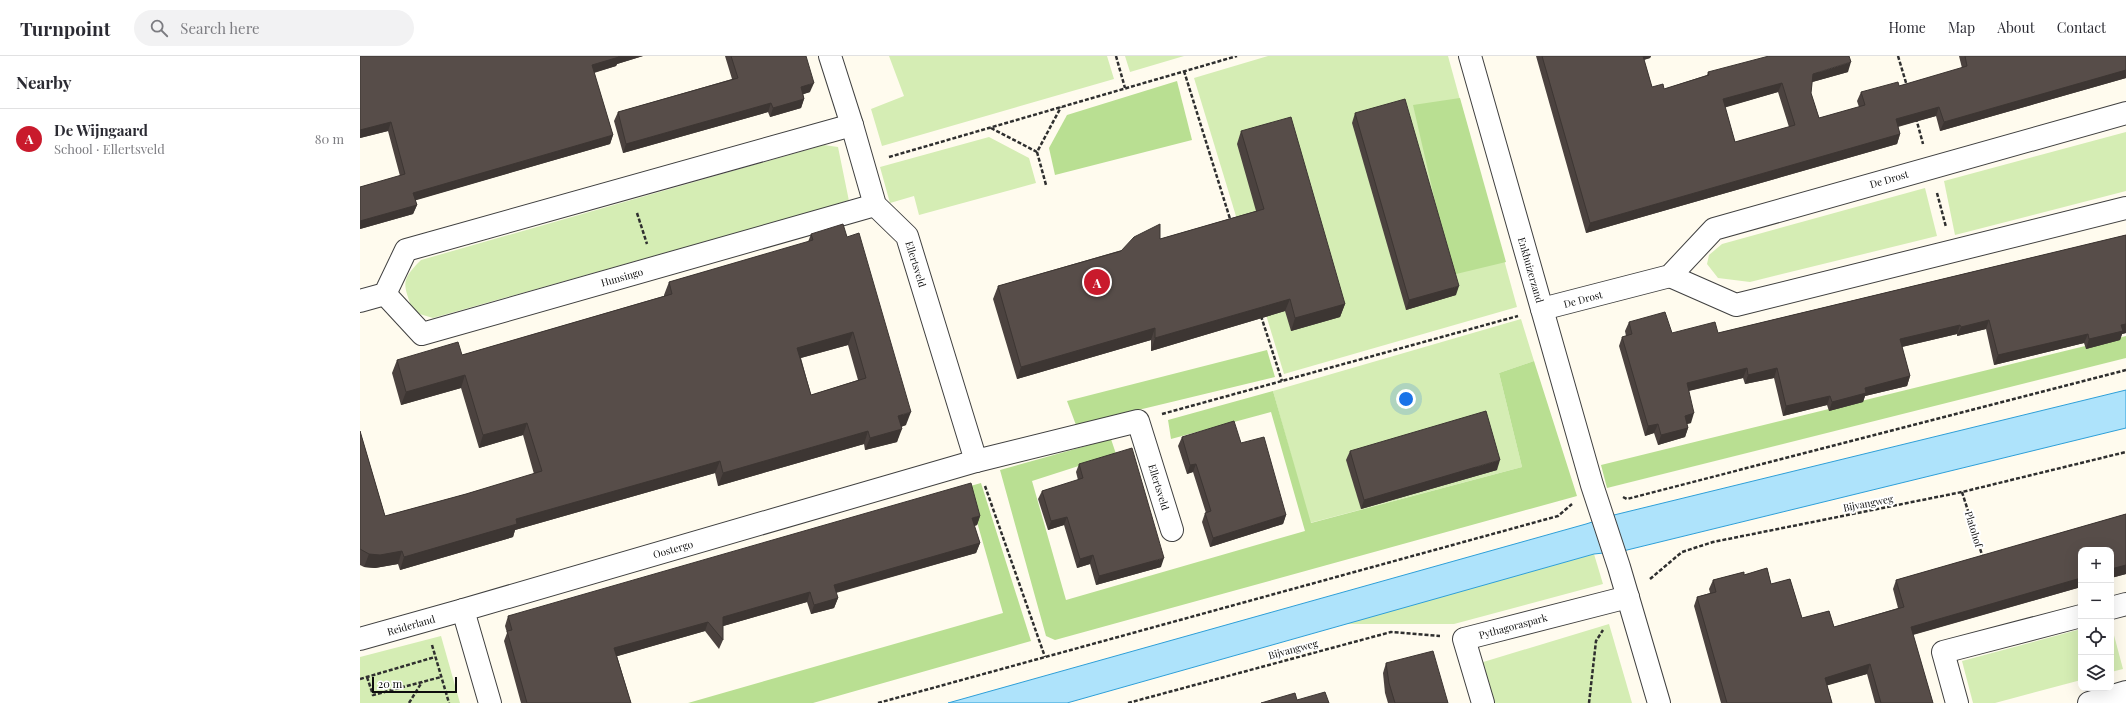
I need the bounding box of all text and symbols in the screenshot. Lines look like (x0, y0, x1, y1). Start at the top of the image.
search box (134, 10, 414, 46)
text: Turnpoint (20, 15, 110, 41)
icon: search (148, 17, 170, 39)
text: Search here (180, 18, 260, 38)
text: Home (1888, 18, 1926, 37)
text: Map (1948, 18, 1975, 37)
text: About (1997, 18, 2035, 37)
text: Contact (2057, 18, 2106, 37)
text: Nearby (16, 71, 71, 93)
text: De Wijngaard (54, 120, 148, 140)
text: A (25, 130, 33, 147)
text: 80 m (315, 130, 344, 147)
text: School · Ellertsveld (54, 140, 165, 157)
street label: De Drost (1868, 167, 1910, 191)
street label: Enkhuizerzand (1515, 236, 1547, 305)
street label: Ellertsveld (902, 239, 930, 289)
street label: Hunsingo (599, 264, 645, 290)
pin: A (1084, 267, 1110, 297)
street label: De Drost (1562, 287, 1604, 311)
your location (1396, 389, 1416, 409)
street label: Ellertsveld (1145, 462, 1173, 512)
street label: Bijvangweg (1842, 491, 1895, 515)
street label: Platohof (1962, 509, 1986, 549)
street label: Oostergo (651, 536, 695, 561)
map controls (2078, 547, 2114, 691)
button: + (2078, 547, 2114, 583)
button: − (2078, 583, 2114, 619)
street label: Pythagoraspark (1477, 610, 1549, 642)
street label: Reiderland (385, 611, 437, 639)
button: locate (2078, 619, 2114, 655)
street label: Bijvangweg (1267, 636, 1320, 662)
button: layers (2078, 655, 2114, 691)
scale bar (372, 675, 457, 694)
text: 20 m (378, 676, 402, 691)

